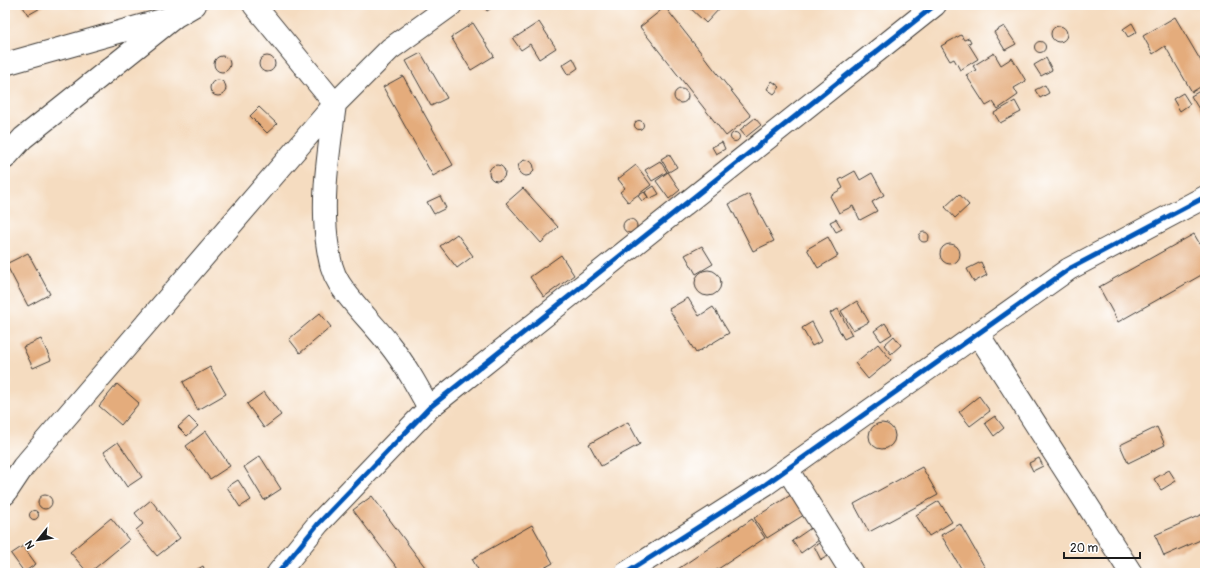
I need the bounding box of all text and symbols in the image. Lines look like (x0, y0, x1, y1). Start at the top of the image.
north arrow (18, 520, 58, 560)
scale bar (1064, 534, 1140, 560)
text: N (22, 538, 37, 551)
text: 20 m (1070, 541, 1099, 556)

